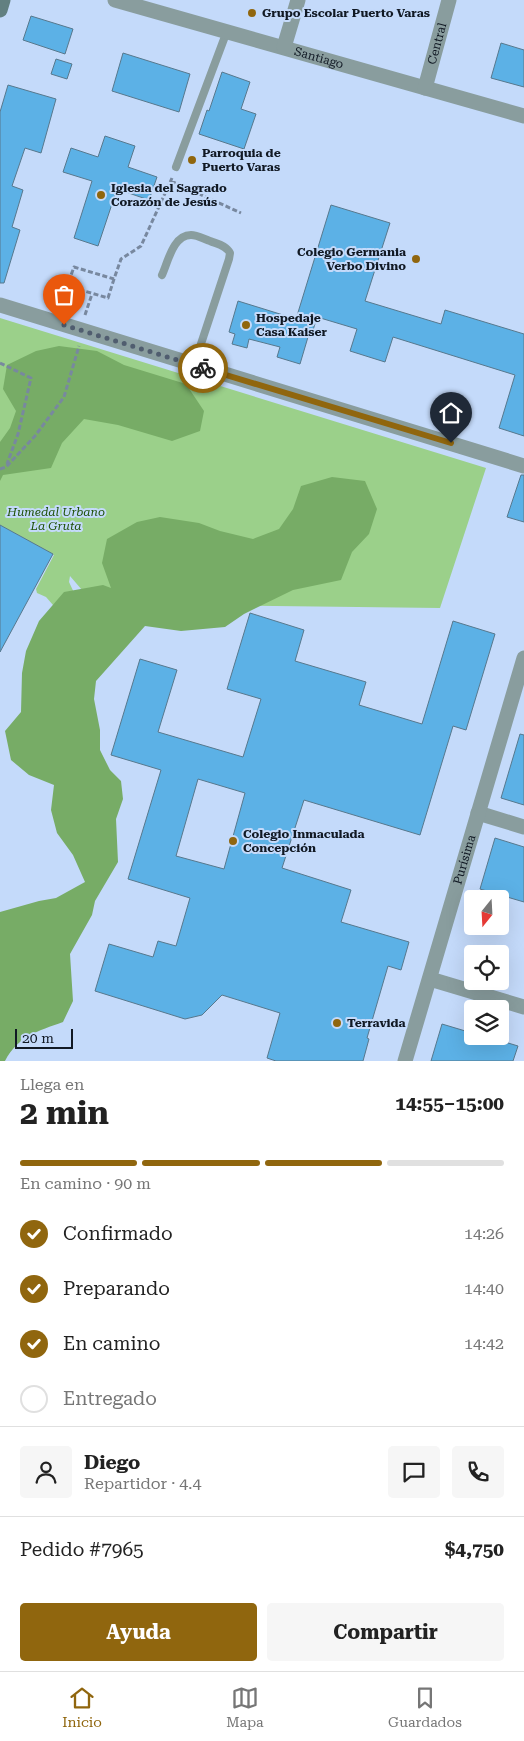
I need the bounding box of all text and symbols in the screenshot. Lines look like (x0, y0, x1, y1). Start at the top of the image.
place label: Grupo Escolar Puerto Varas (262, 6, 430, 20)
marker: Grupo Escolar Puerto Varas (246, 7, 258, 19)
street label: Central (425, 21, 450, 66)
street label: Santiago (293, 44, 345, 71)
place label: Parroquia de Puerto Varas (202, 146, 281, 174)
marker: Parroquia de Puerto Varas (186, 154, 198, 166)
place label: Iglesia del Sagrado Corazón de Jesús (111, 181, 227, 209)
marker: Iglesia del Sagrado Corazón de Jesús (95, 189, 107, 201)
place label: Colegio Germania Verbo Divino (297, 245, 406, 273)
marker: Colegio Germania Verbo Divino (410, 253, 422, 265)
pin (43, 274, 85, 325)
icon: bag (50, 281, 78, 309)
place label: Hospedaje Casa Kaiser (256, 311, 328, 339)
marker: Hospedaje Casa Kaiser (240, 319, 252, 331)
courier (178, 343, 228, 393)
icon: bike (189, 354, 217, 382)
pin (430, 392, 472, 443)
icon: home (437, 399, 465, 427)
park label: Humedal Urbano La Gruta (6, 505, 105, 533)
place label: Colegio Inmaculada Concepción (243, 827, 365, 855)
street label: Purísima (451, 833, 479, 886)
marker: Colegio Inmaculada Concepción (227, 835, 239, 847)
north arrow (464, 890, 509, 935)
map controls (464, 890, 509, 1045)
button: locate (464, 945, 509, 990)
button: layers (464, 1000, 509, 1045)
place label: Terravida (347, 1016, 406, 1030)
marker: Terravida (331, 1017, 343, 1029)
scale bar (15, 1026, 72, 1049)
text: 20 m (22, 1030, 54, 1046)
text: Llega en (20, 1075, 84, 1094)
text: 14:55–15:00 (395, 1092, 504, 1115)
text: 2 min (20, 1094, 109, 1132)
text: En camino · 90 m (20, 1174, 151, 1193)
icon: check (20, 1220, 48, 1248)
text: Confirmado (63, 1222, 173, 1245)
text: 14:26 (464, 1224, 504, 1243)
icon: check (20, 1275, 48, 1303)
text: Preparando (63, 1277, 170, 1300)
text: 14:40 (464, 1279, 504, 1298)
icon: check (20, 1330, 48, 1358)
text: En camino (63, 1332, 160, 1355)
text: 14:42 (464, 1334, 504, 1353)
text: Entregado (63, 1387, 157, 1410)
button: person (20, 1446, 72, 1498)
button: chat (388, 1446, 440, 1498)
button: phone (452, 1446, 504, 1498)
text: Diego (84, 1451, 140, 1474)
text: Repartidor · 4.4 (84, 1474, 201, 1493)
text: Pedido #7965 (20, 1538, 144, 1561)
text: $4,750 (445, 1538, 504, 1561)
button: Ayuda (20, 1603, 257, 1661)
button: Compartir (267, 1603, 504, 1661)
tab: Inicio (62, 1684, 102, 1730)
tab: Mapa (226, 1684, 264, 1730)
tab: Guardados (388, 1684, 462, 1730)

